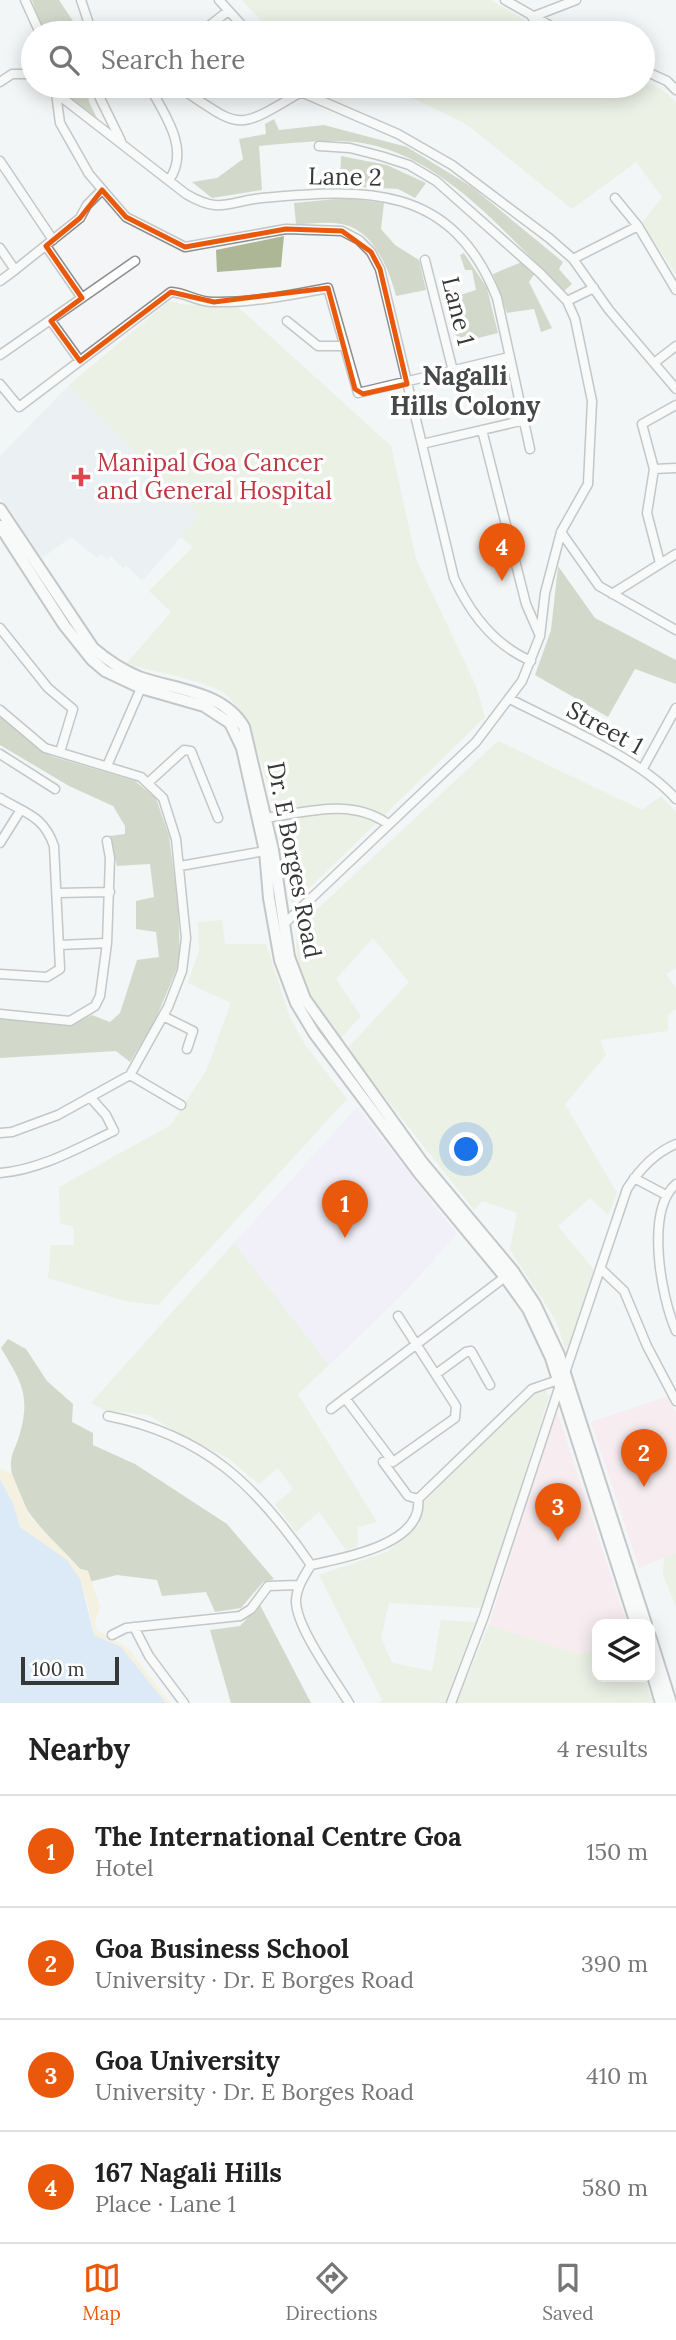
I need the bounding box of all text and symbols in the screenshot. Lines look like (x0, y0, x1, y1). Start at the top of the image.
search box (21, 21, 655, 98)
icon: search (45, 41, 83, 79)
text: Search here (101, 43, 245, 76)
street label: Lane 2 (308, 160, 382, 193)
street label: Lane 1 (435, 273, 482, 348)
district label: Nagalli Hills Colony (390, 359, 541, 422)
place label: Manipal Goa Cancer and General Hospital (97, 447, 332, 506)
marker: Manipal Goa Cancer and General Hospital (71, 467, 91, 487)
pin: 4 (479, 523, 525, 581)
street label: Street 1 (561, 694, 649, 761)
street label: Dr. E Borges Road (260, 759, 329, 961)
your location (449, 1132, 483, 1166)
pin: 1 (322, 1180, 368, 1238)
pin: 2 (621, 1429, 667, 1487)
pin: 3 (535, 1483, 581, 1541)
map controls (592, 1619, 655, 1682)
button: layers (592, 1619, 655, 1682)
scale bar (21, 1654, 119, 1686)
text: 100 m (32, 1657, 85, 1681)
text: Nearby (28, 1730, 130, 1768)
text: 4 results (557, 1734, 648, 1763)
text: The International Centre Goa (95, 1820, 462, 1853)
text: 1 (46, 1837, 56, 1866)
text: 150 m (586, 1837, 648, 1866)
text: Hotel (95, 1853, 154, 1882)
text: Goa Business School (95, 1932, 349, 1965)
text: 2 (45, 1949, 57, 1978)
text: 390 m (581, 1949, 648, 1978)
text: University · Dr. E Borges Road (95, 1965, 414, 1994)
text: Goa University (95, 2044, 280, 2077)
text: 3 (45, 2061, 57, 2090)
text: 410 m (586, 2061, 648, 2090)
text: University · Dr. E Borges Road (95, 2077, 414, 2106)
text: 167 Nagali Hills (95, 2156, 282, 2189)
text: 4 (45, 2173, 57, 2202)
text: 580 m (582, 2173, 648, 2202)
text: Place · Lane 1 (95, 2189, 236, 2218)
tab: Map (82, 2259, 121, 2325)
tab: Directions (286, 2259, 378, 2325)
tab: Saved (542, 2259, 594, 2325)

